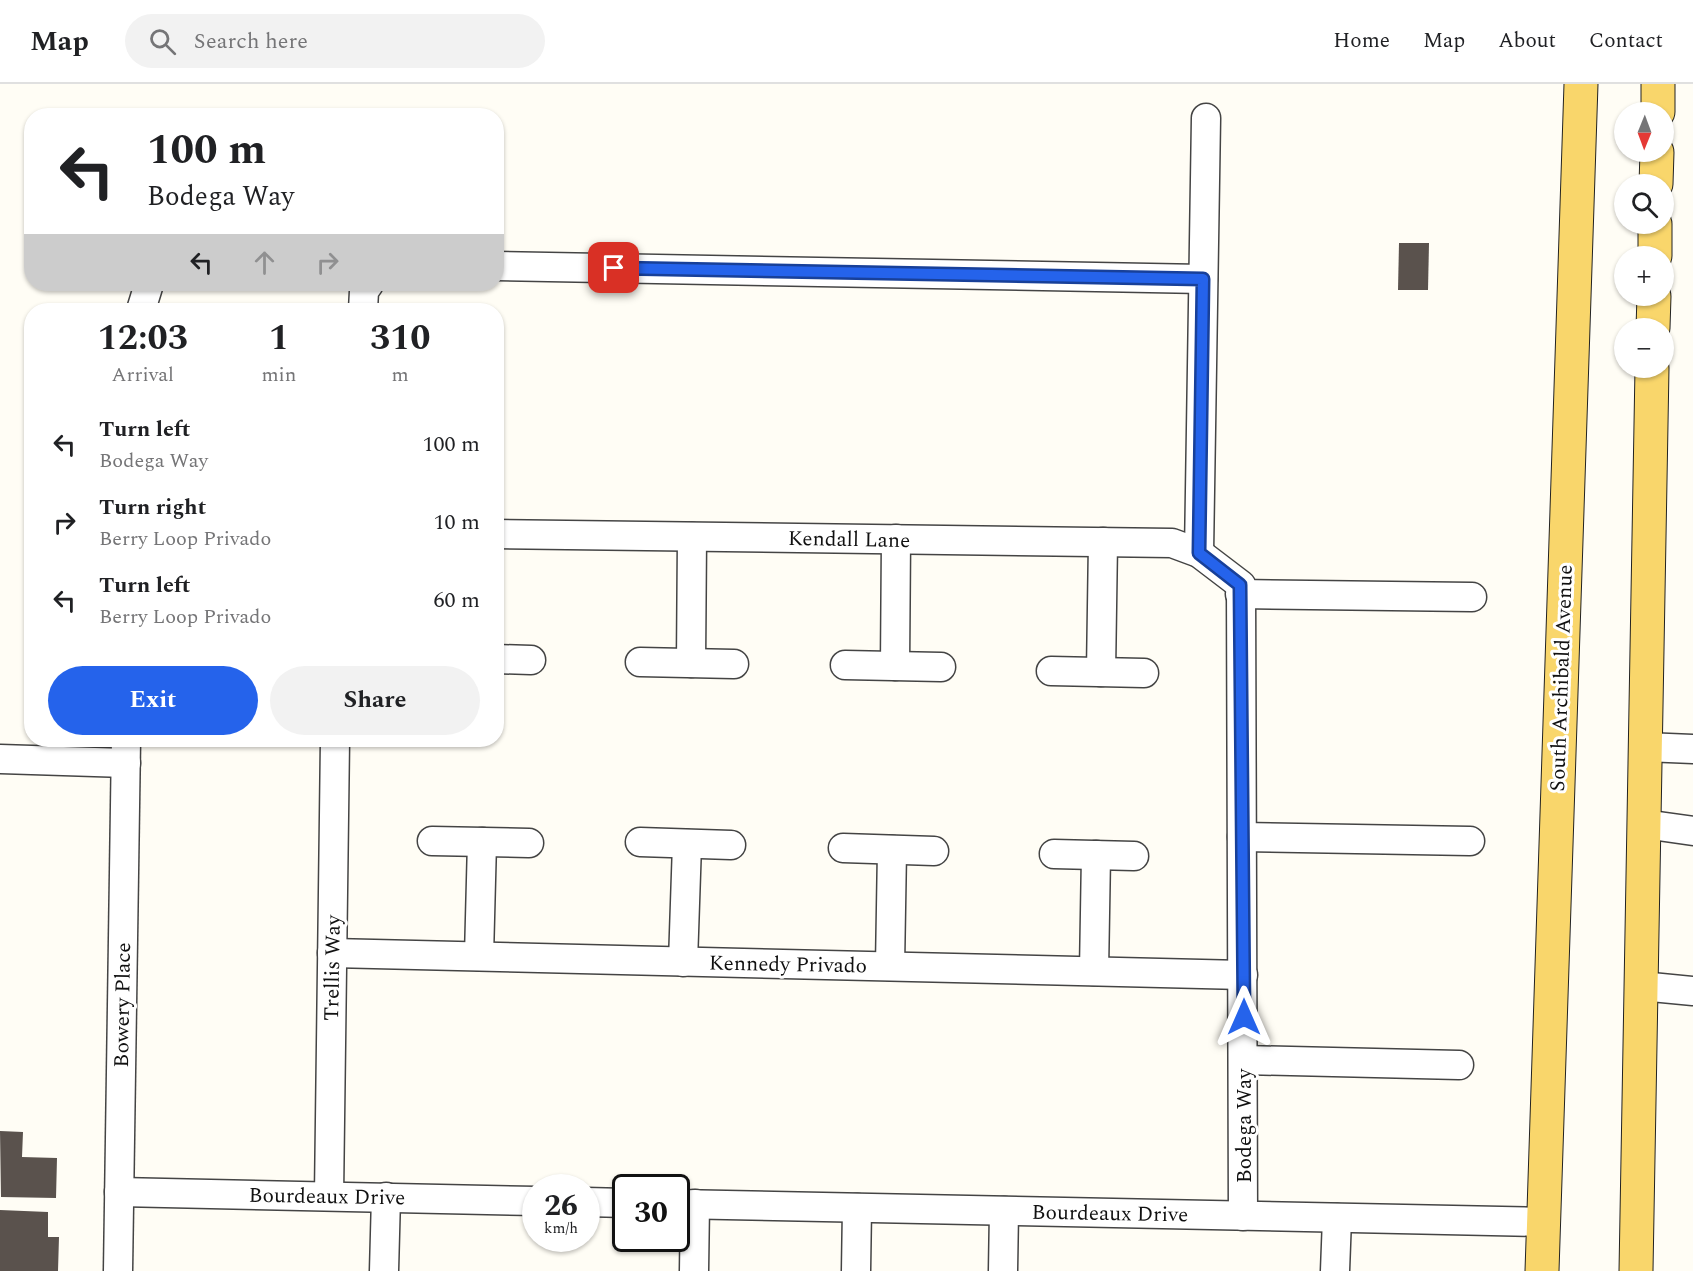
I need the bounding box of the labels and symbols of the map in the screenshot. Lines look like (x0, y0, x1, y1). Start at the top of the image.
north arrow (1614, 102, 1674, 162)
pin (588, 242, 639, 293)
street label: Kendall Lane (787, 523, 911, 557)
street label: South Archibald Avenue (1542, 564, 1582, 792)
street label: Trellis Way (316, 914, 350, 1021)
street label: Bowery Place (106, 942, 140, 1068)
street label: Kennedy Privado (709, 948, 867, 982)
position arrow (1212, 985, 1276, 1049)
street label: Bodega Way (1229, 1068, 1261, 1183)
speed limit sign: 30 (612, 1174, 690, 1252)
street label: Bourdeaux Drive (248, 1180, 406, 1214)
street label: Bourdeaux Drive (1031, 1197, 1189, 1231)

